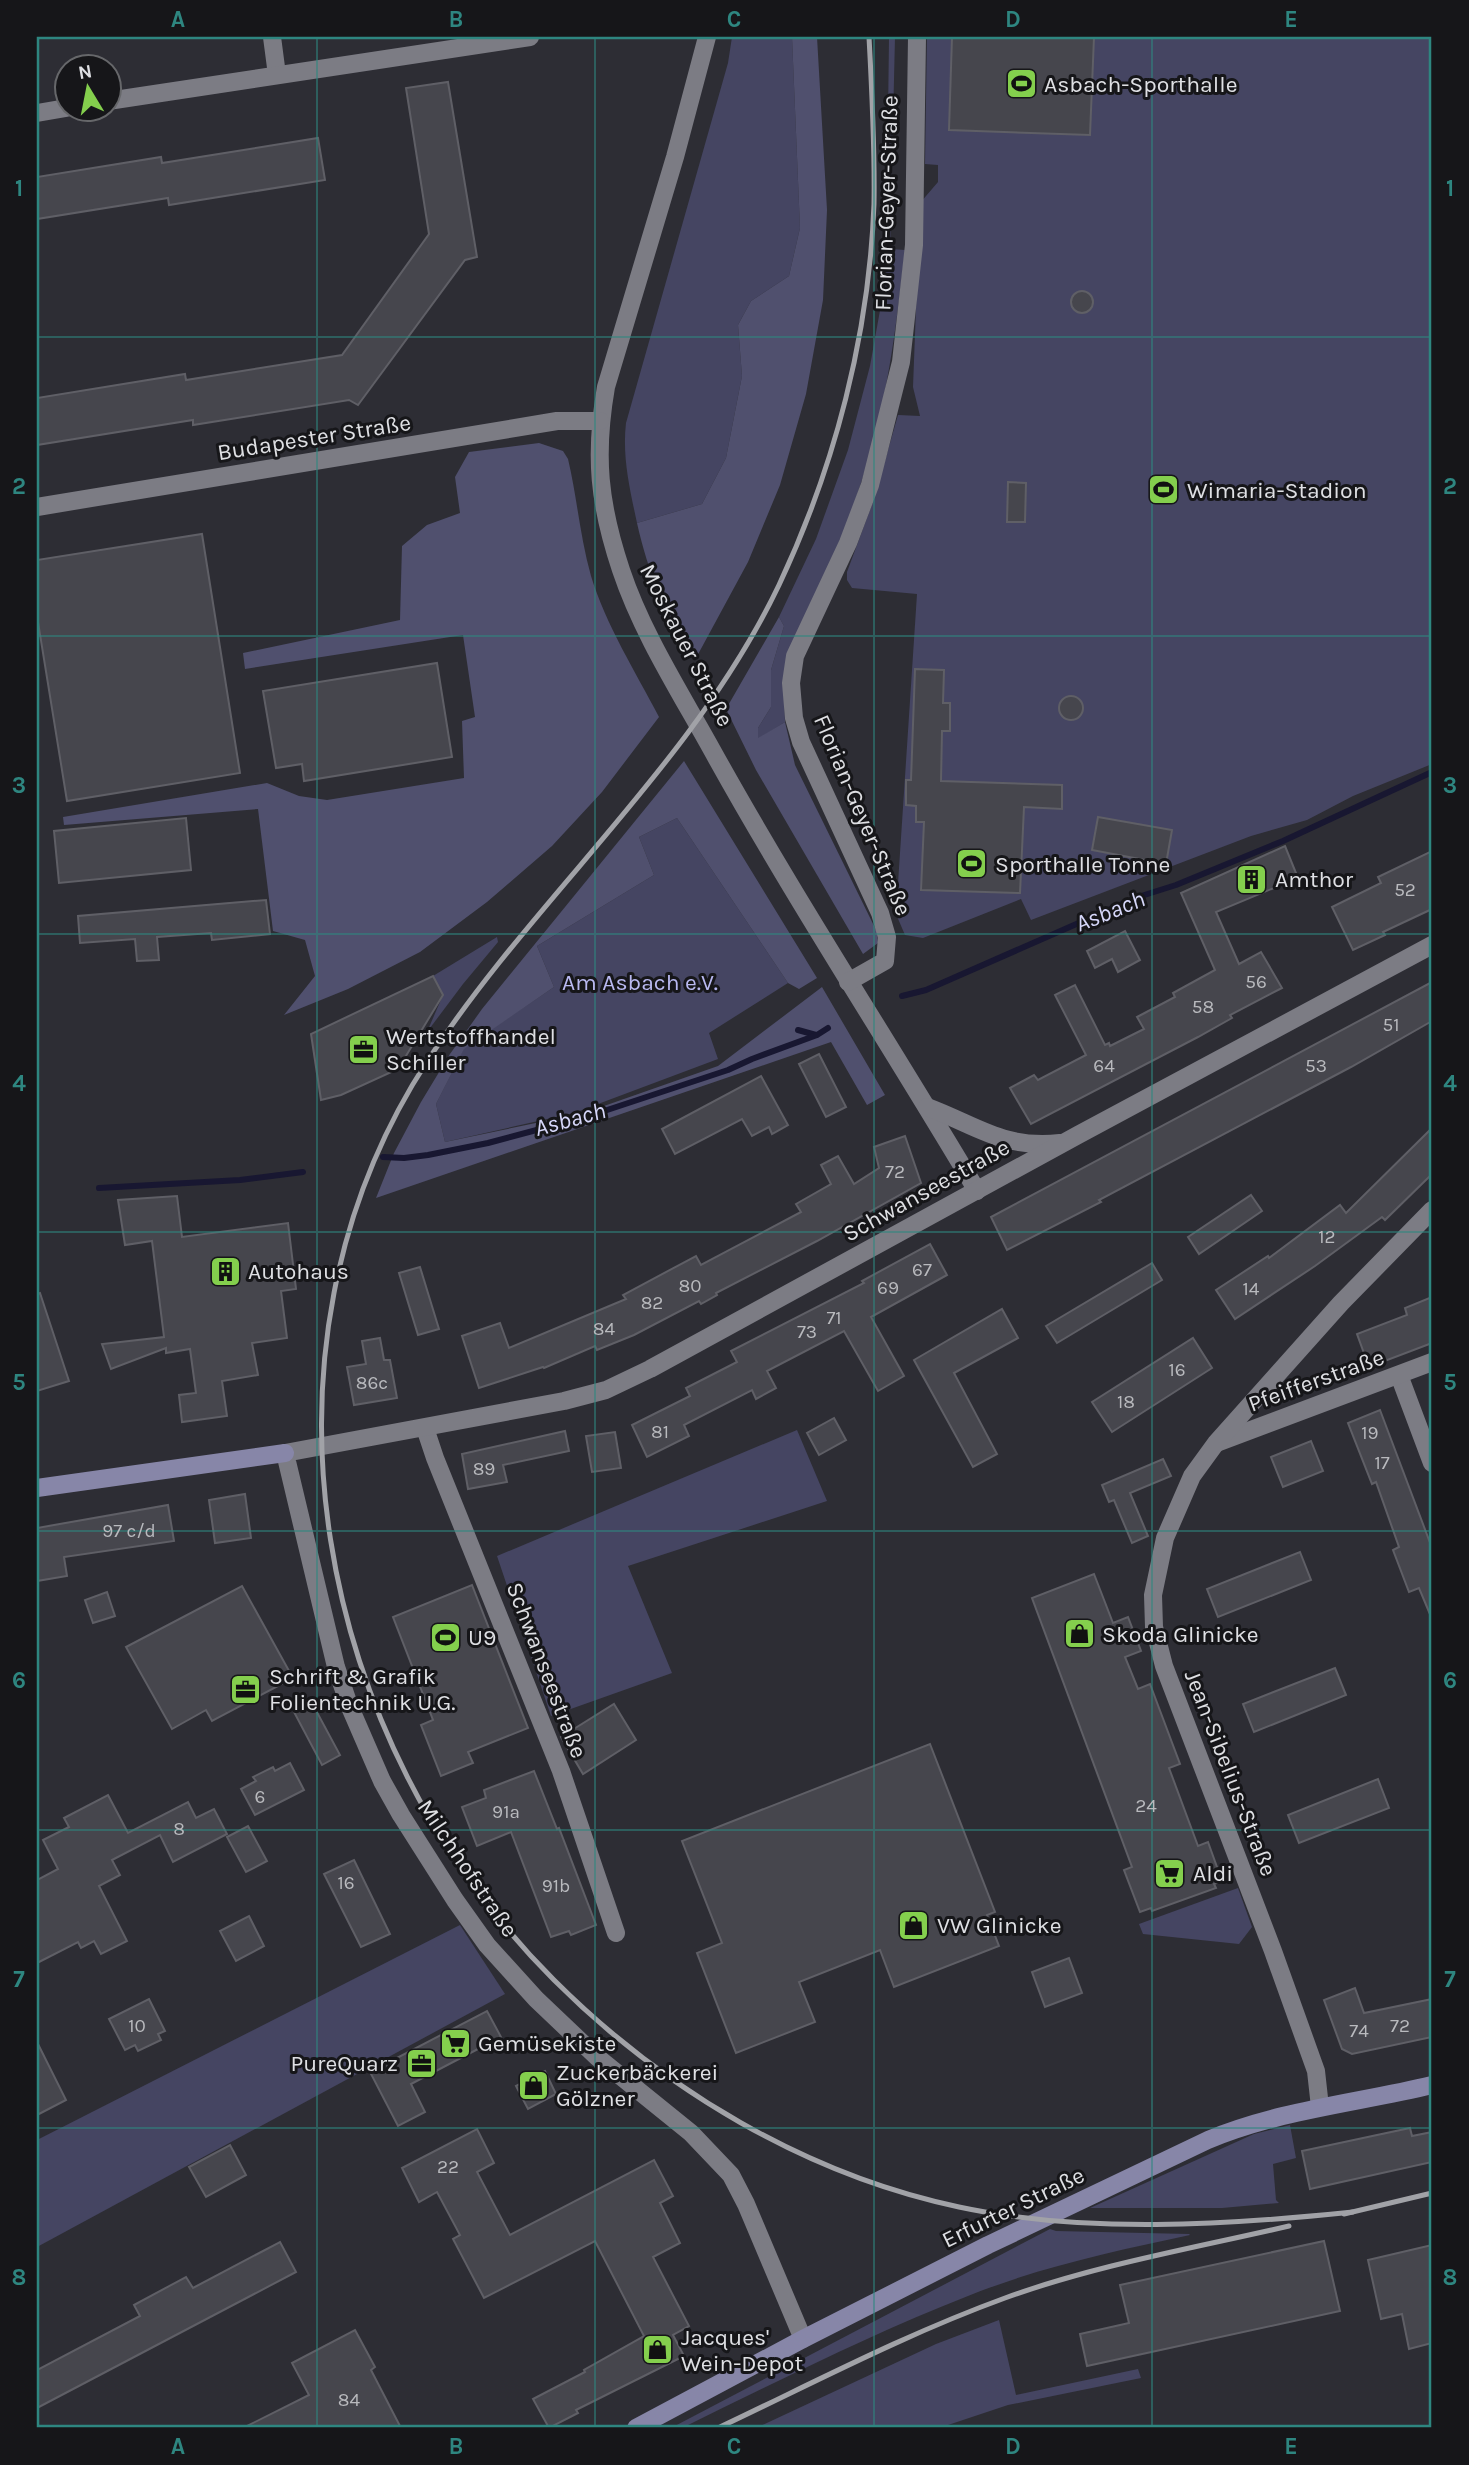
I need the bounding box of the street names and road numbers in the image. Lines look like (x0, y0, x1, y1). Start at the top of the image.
street label: Florian-Geyer-Straße (869, 95, 904, 311)
street label: Budapester Straße (215, 409, 413, 466)
street label: Moskauer Straße (634, 559, 739, 731)
street label: Florian-Geyer-Straße (808, 711, 917, 920)
street label: Schwanseestraße (838, 1133, 1014, 1247)
street label: Pfeifferstraße (1244, 1343, 1388, 1418)
street label: Schwanseestraße (501, 1578, 593, 1762)
street label: Jean-Sibelius-Straße (1179, 1666, 1282, 1880)
street label: Milchhofstraße (412, 1794, 523, 1942)
street label: Erfurter Straße (938, 2161, 1089, 2254)

